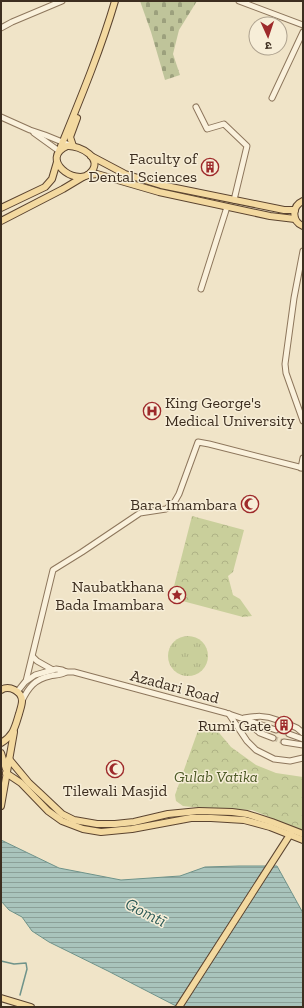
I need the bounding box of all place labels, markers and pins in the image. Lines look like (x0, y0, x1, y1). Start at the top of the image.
place label: Faculty of Dental Sciences (88, 149, 199, 186)
building icon: Faculty of Dental Sciences (200, 157, 220, 177)
place label: King George's Medical University (165, 393, 296, 430)
hospital icon: King George's Medical University (142, 401, 162, 421)
mosque icon: Bara Imambara (240, 494, 260, 514)
place label: Bara Imambara (130, 495, 237, 514)
place label: Naubatkhana Bada Imambara (55, 577, 164, 614)
place icon: Naubatkhana Bada Imambara (167, 585, 187, 605)
building icon: Rumi Gate (274, 715, 294, 735)
place label: Rumi Gate (198, 716, 271, 735)
mosque icon: Tilewali Masjid (105, 759, 125, 779)
place label: Tilewali Masjid (63, 781, 167, 800)

